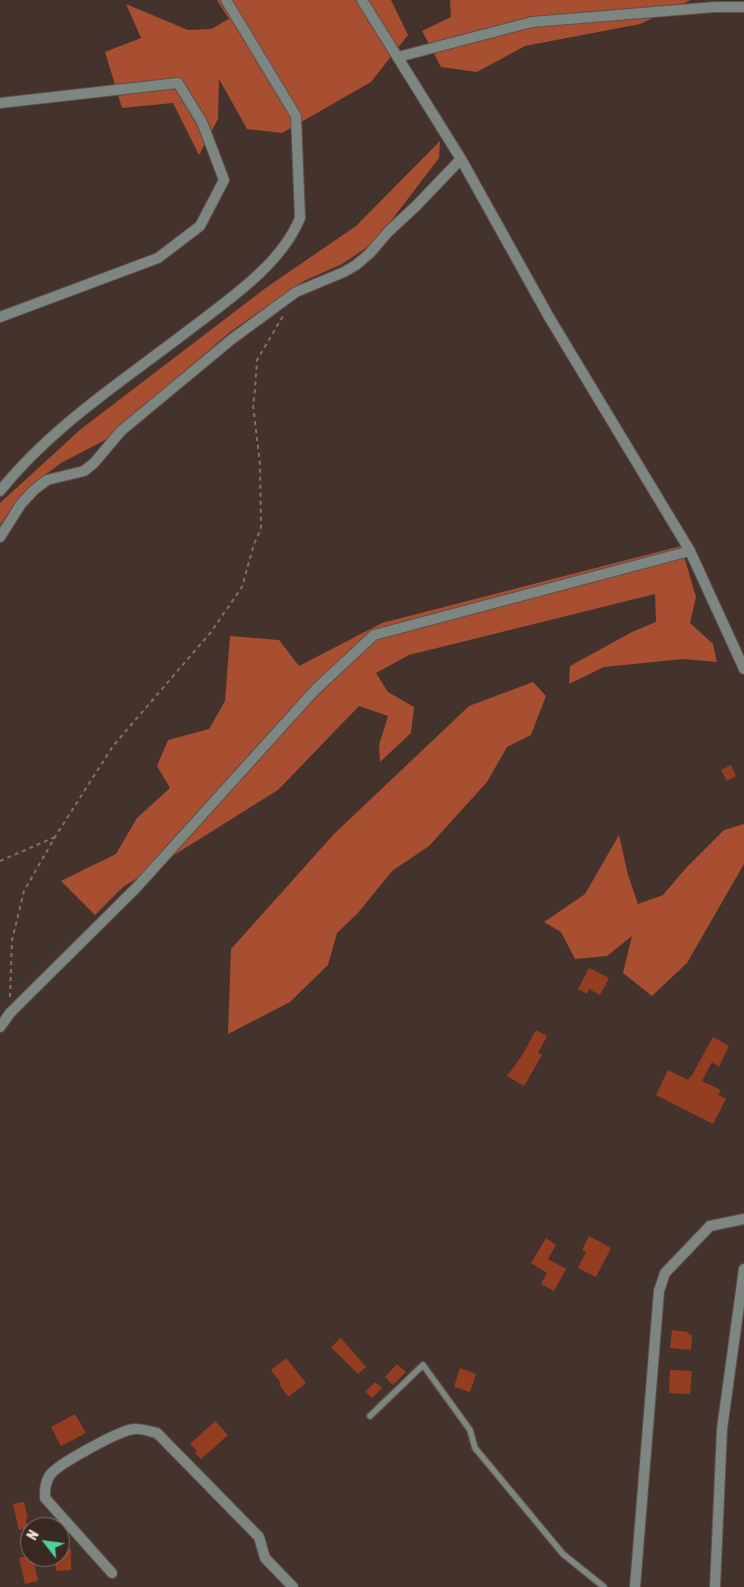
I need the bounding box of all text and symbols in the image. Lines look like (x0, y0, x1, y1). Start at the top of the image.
north arrow (20, 1517, 70, 1567)
text: N (24, 1527, 42, 1543)

